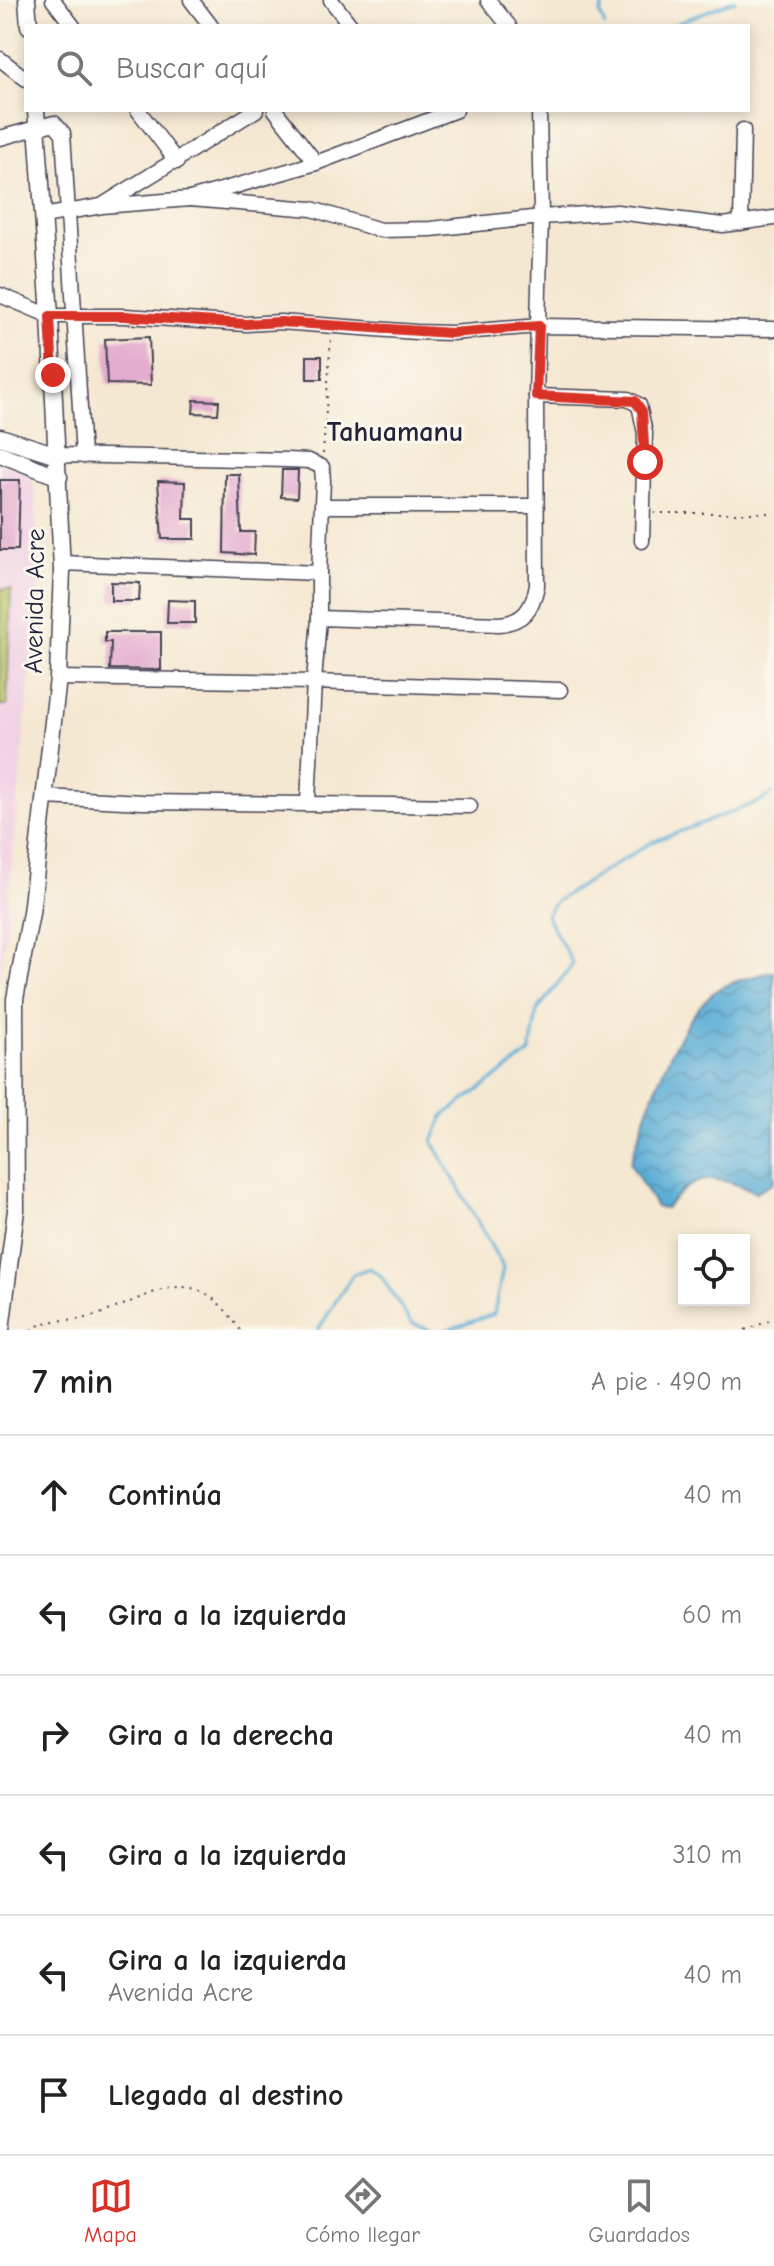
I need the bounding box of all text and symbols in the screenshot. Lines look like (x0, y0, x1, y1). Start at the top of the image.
search box (24, 24, 750, 112)
icon: search (52, 46, 96, 90)
text: Buscar aquí (116, 51, 267, 86)
route end (35, 357, 71, 393)
district label: Tahuamanu (327, 416, 463, 448)
route start (627, 444, 663, 480)
street label: Avenida Acre (19, 528, 51, 674)
map controls (678, 1234, 750, 1306)
button: locate (678, 1234, 750, 1306)
text: 7 min (32, 1362, 113, 1402)
text: A pie · 490 m (591, 1367, 742, 1397)
icon: ahead (32, 1473, 76, 1517)
text: Continúa (108, 1478, 222, 1513)
text: 40 m (683, 1480, 742, 1510)
icon: left (32, 1593, 76, 1637)
text: Gira a la izquierda (108, 1598, 347, 1633)
text: 60 m (682, 1600, 742, 1630)
icon: right (32, 1713, 76, 1757)
text: Gira a la derecha (108, 1718, 334, 1753)
text: 40 m (683, 1720, 742, 1750)
icon: left (32, 1833, 76, 1877)
text: Gira a la izquierda (108, 1838, 347, 1873)
text: 310 m (673, 1840, 742, 1870)
text: Gira a la izquierda (108, 1943, 347, 1978)
icon: left (32, 1953, 76, 1997)
text: 40 m (683, 1960, 742, 1990)
text: Avenida Acre (108, 1978, 253, 2008)
icon: arrive (32, 2073, 76, 2117)
text: Llegada al destino (108, 2078, 344, 2113)
tab: Mapa (84, 2174, 137, 2248)
tab: Cómo llegar (305, 2174, 420, 2248)
tab: Guardados (588, 2174, 690, 2248)

